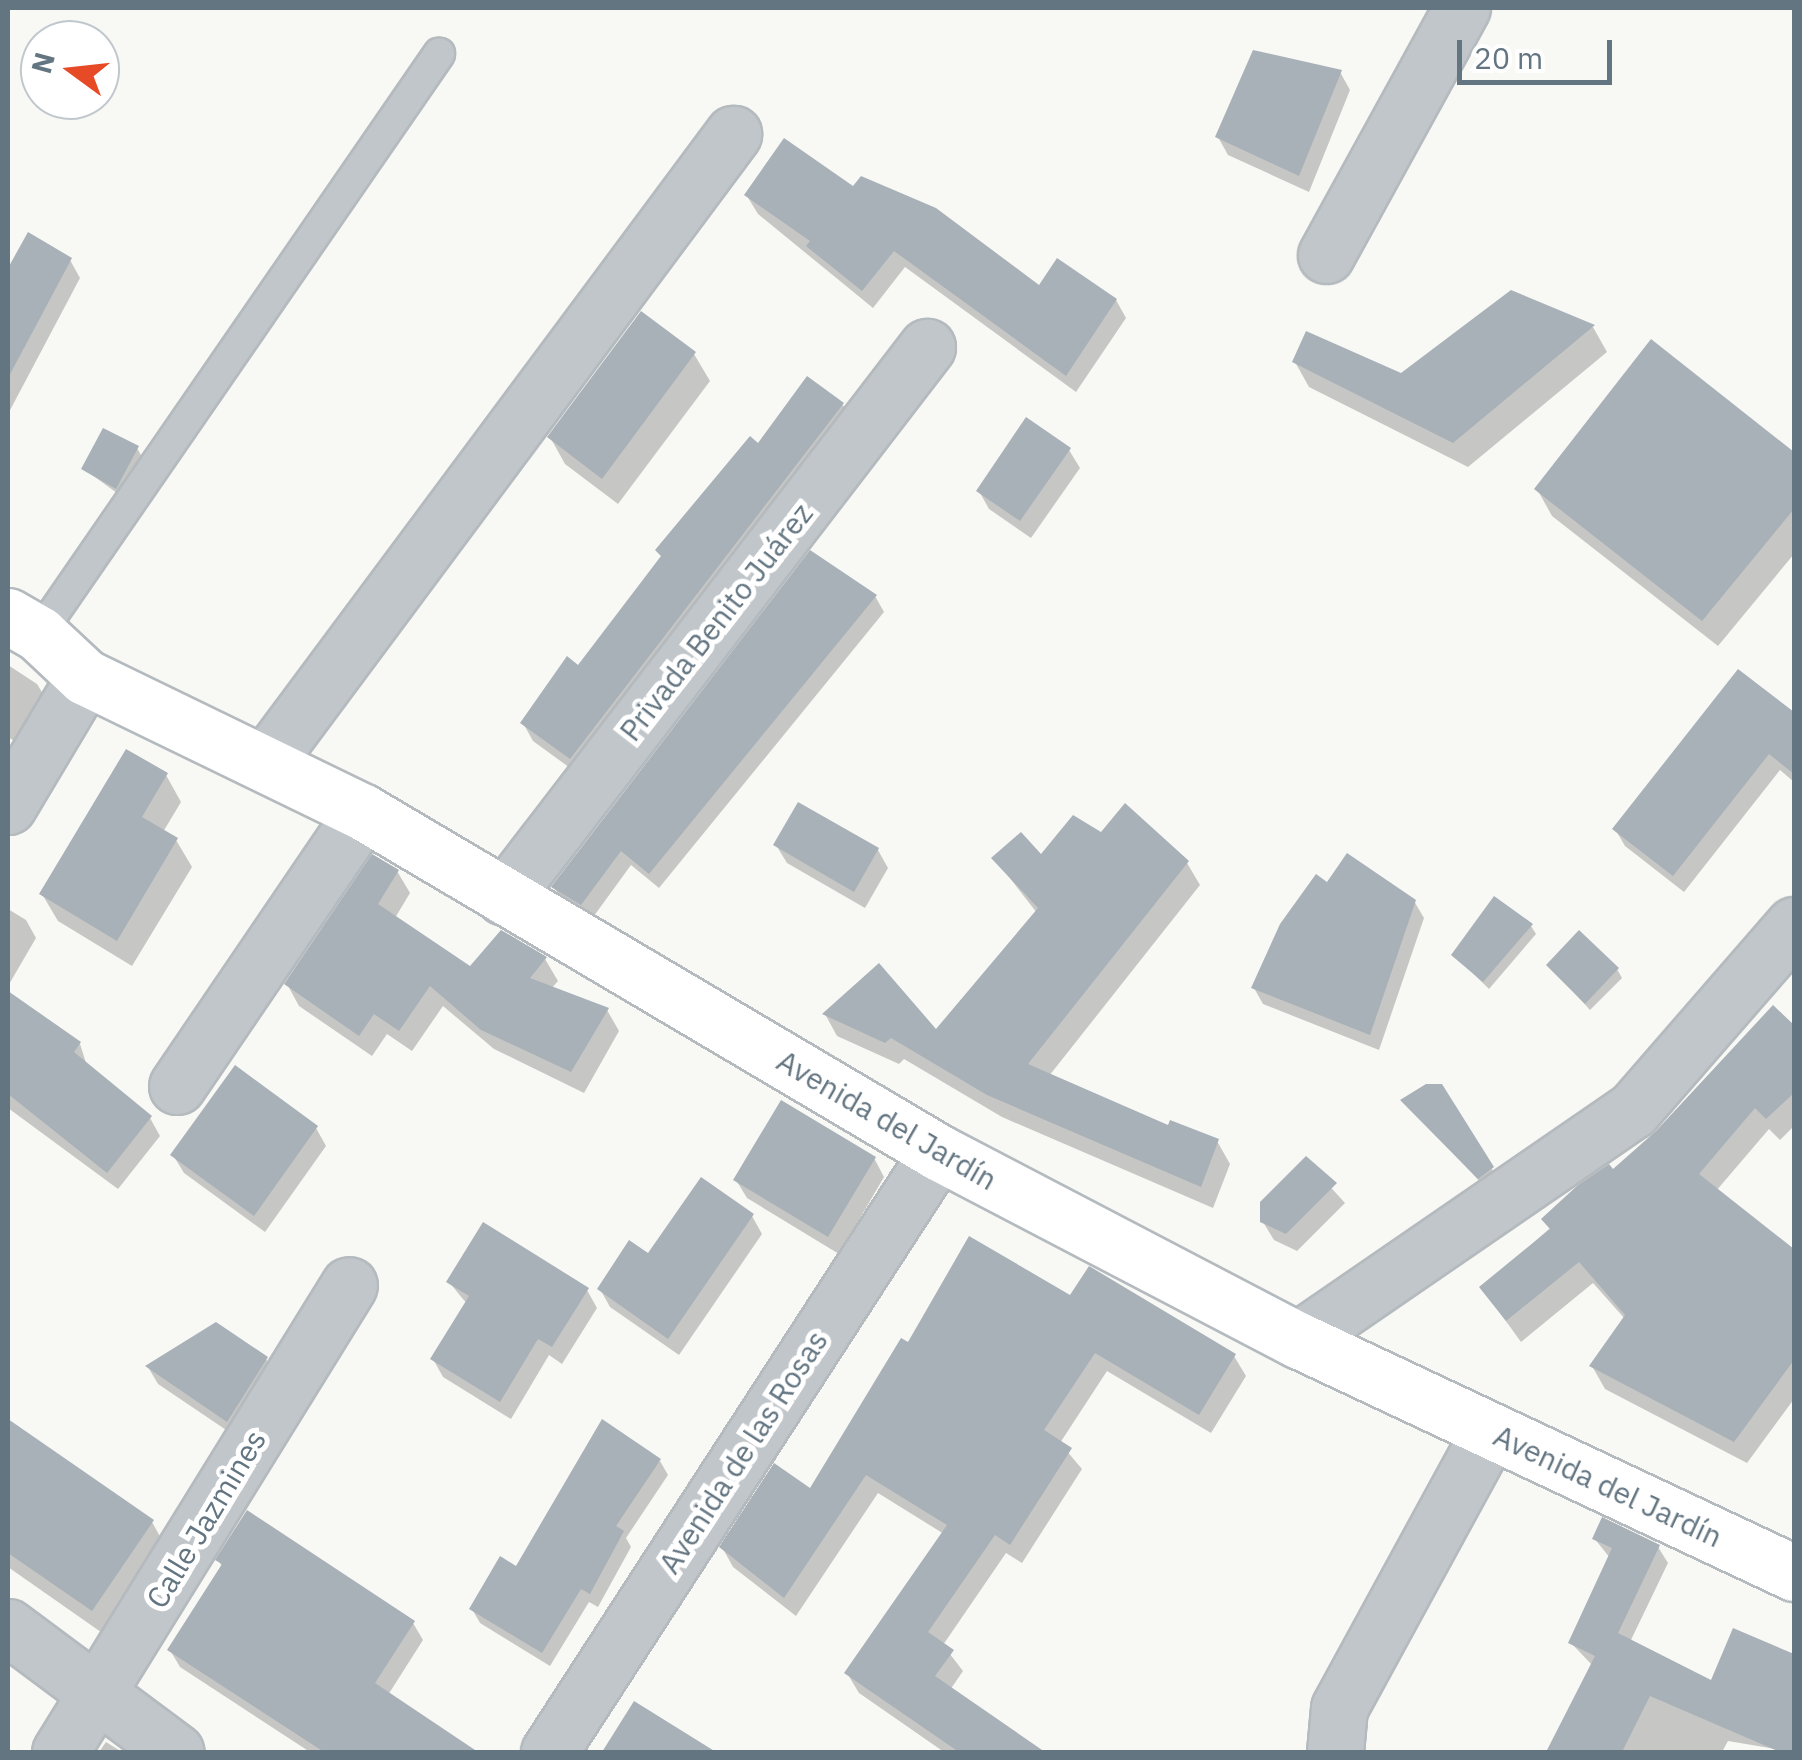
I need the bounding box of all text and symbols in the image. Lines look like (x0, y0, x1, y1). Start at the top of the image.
north arrow (20, 20, 120, 120)
scale bar (1462, 20, 1617, 82)
text: 20 m (1474, 38, 1543, 77)
text: N (22, 48, 63, 77)
street label: Privada Benito Juárez (612, 496, 820, 748)
street label: Avenida del Jardín (771, 1042, 1003, 1198)
street label: Avenida de las Rosas (651, 1324, 835, 1580)
street label: Avenida del Jardín (1488, 1417, 1728, 1555)
street label: Calle Jazmines (139, 1423, 273, 1615)

